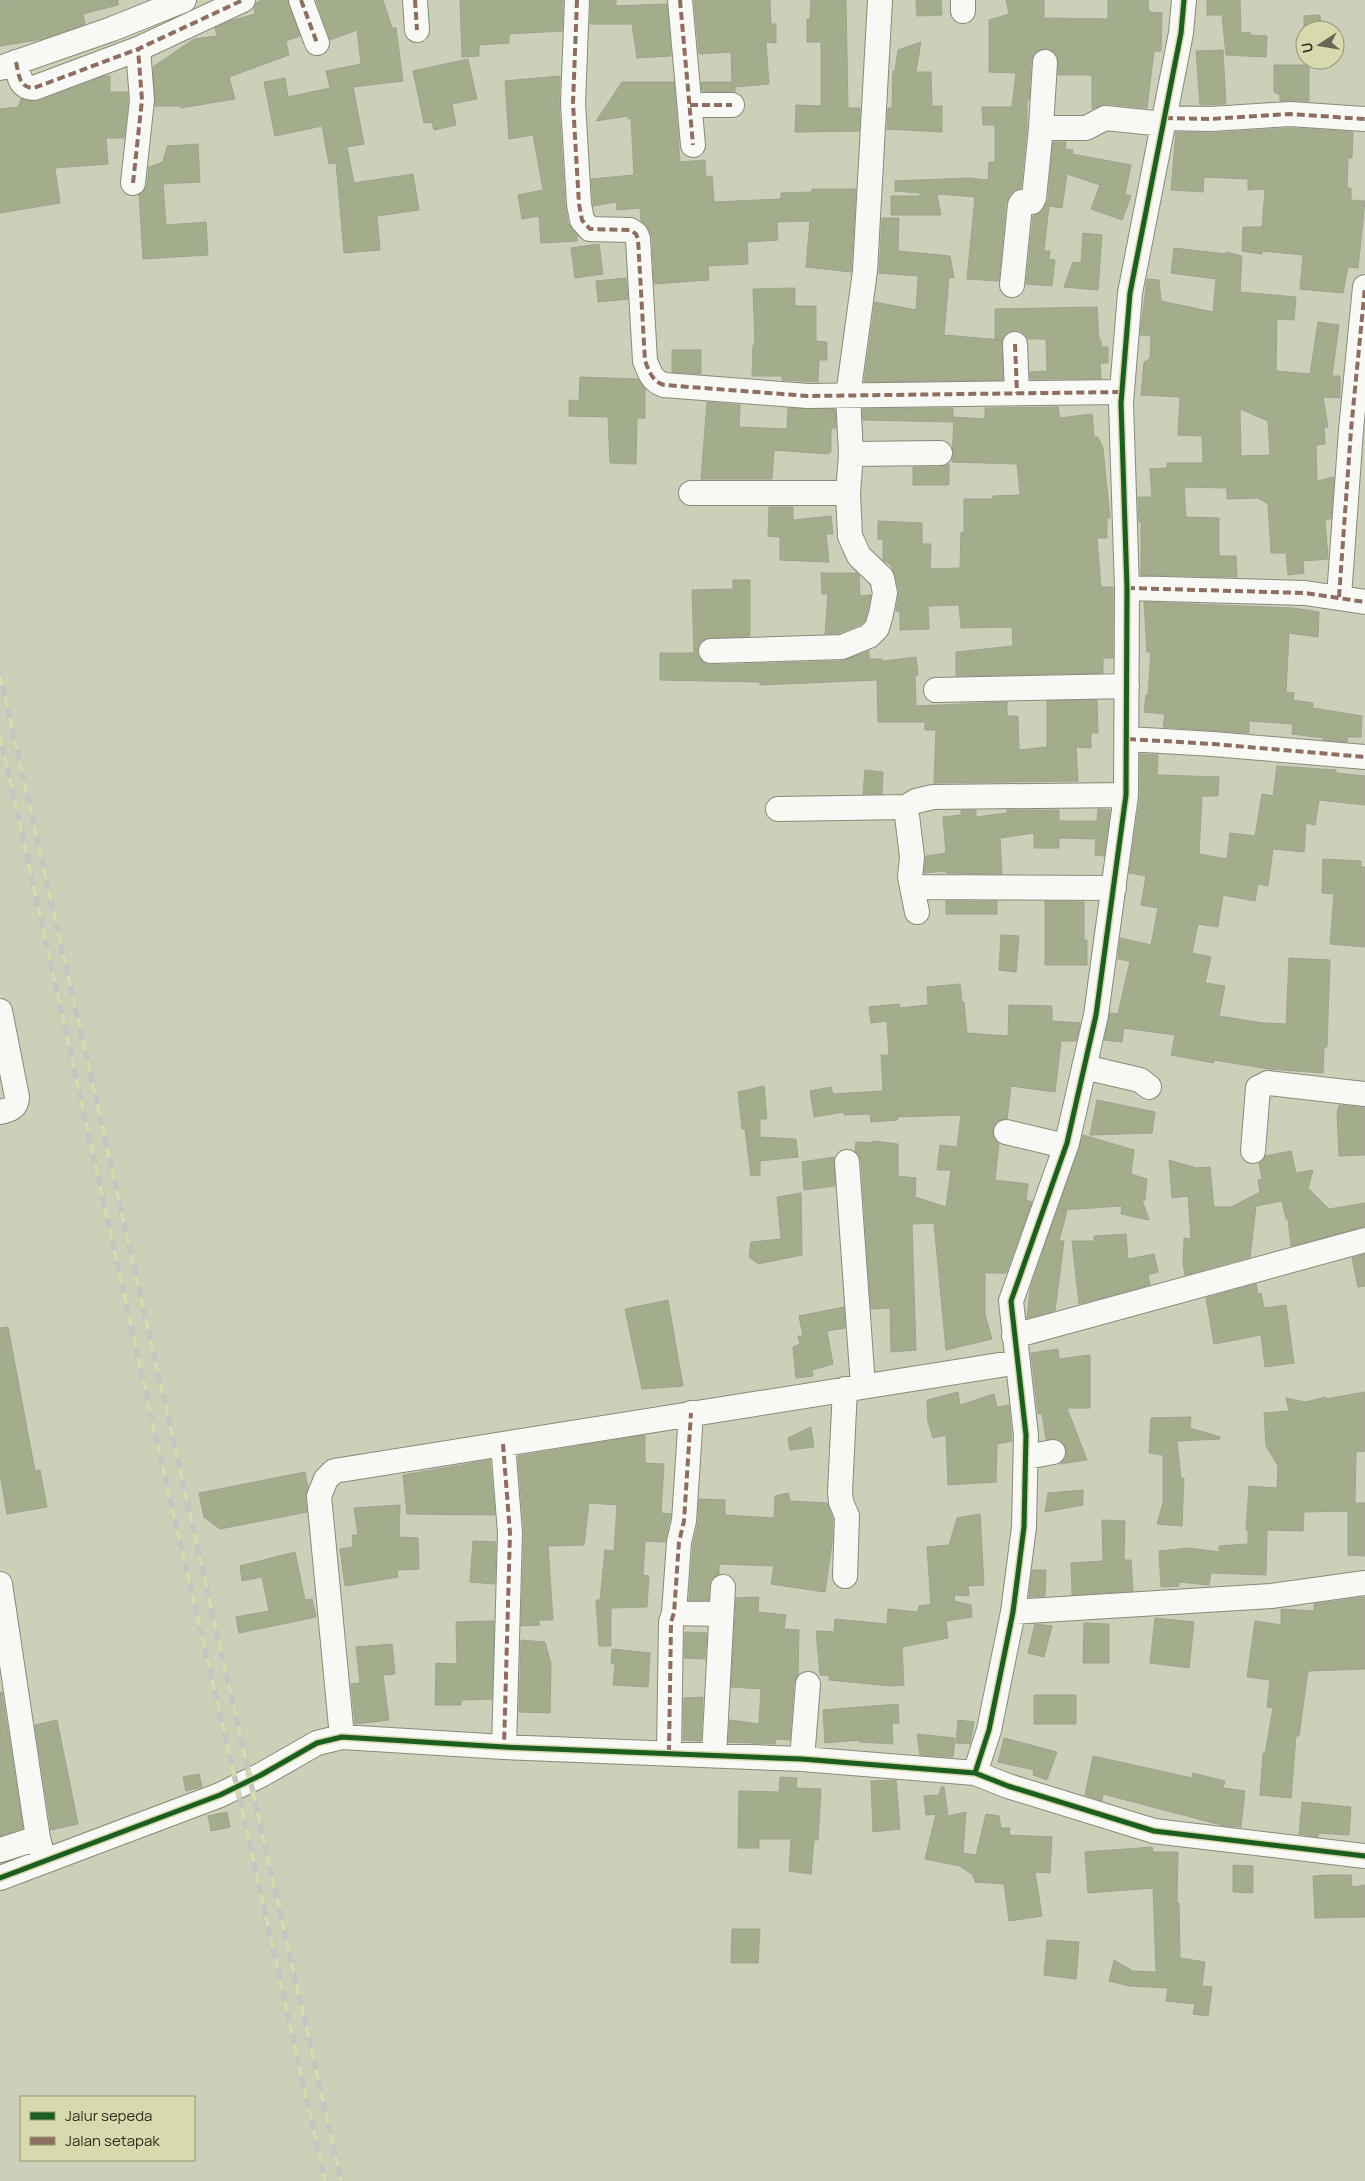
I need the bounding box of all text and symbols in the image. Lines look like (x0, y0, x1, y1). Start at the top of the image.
north arrow (1295, 20, 1345, 70)
text: U (1296, 41, 1317, 55)
legend (20, 2096, 195, 2161)
text: Jalur sepeda (65, 2105, 152, 2126)
text: Jalan setapak (65, 2130, 160, 2151)

